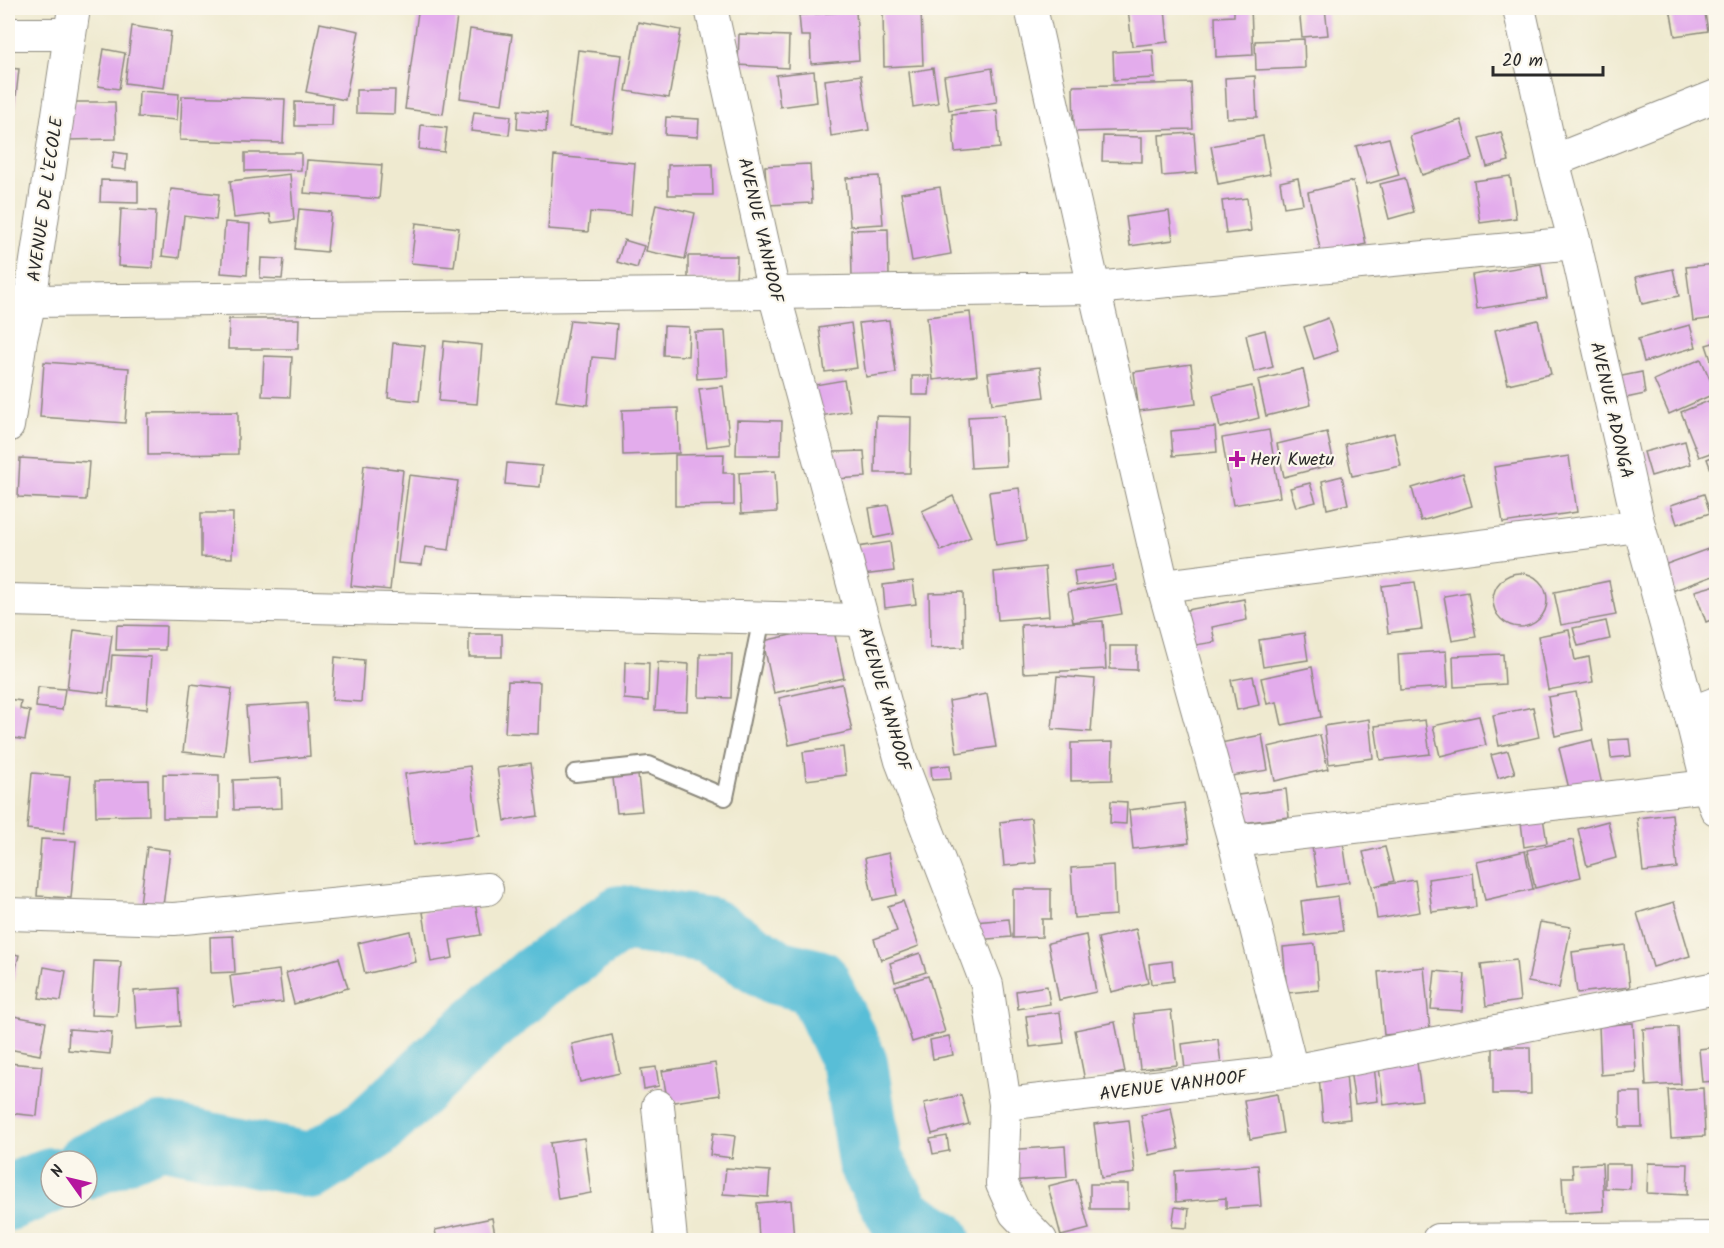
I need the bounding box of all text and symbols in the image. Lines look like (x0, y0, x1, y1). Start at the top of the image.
scale bar (1493, 39, 1602, 77)
text: 20 m (1502, 47, 1543, 76)
street label: AVENUE DE L'ECOLE (21, 114, 72, 284)
street label: AVENUE VANHOOF (729, 155, 791, 307)
street label: AVENUE ADONGA (1581, 339, 1640, 482)
place label: Heri Kwetu (1250, 446, 1334, 475)
marker: Heri Kwetu (1228, 450, 1246, 468)
street label: AVENUE VANHOOF (849, 624, 918, 776)
street label: AVENUE VANHOOF (1098, 1063, 1250, 1110)
north arrow (39, 1149, 99, 1209)
text: N (45, 1160, 71, 1183)

